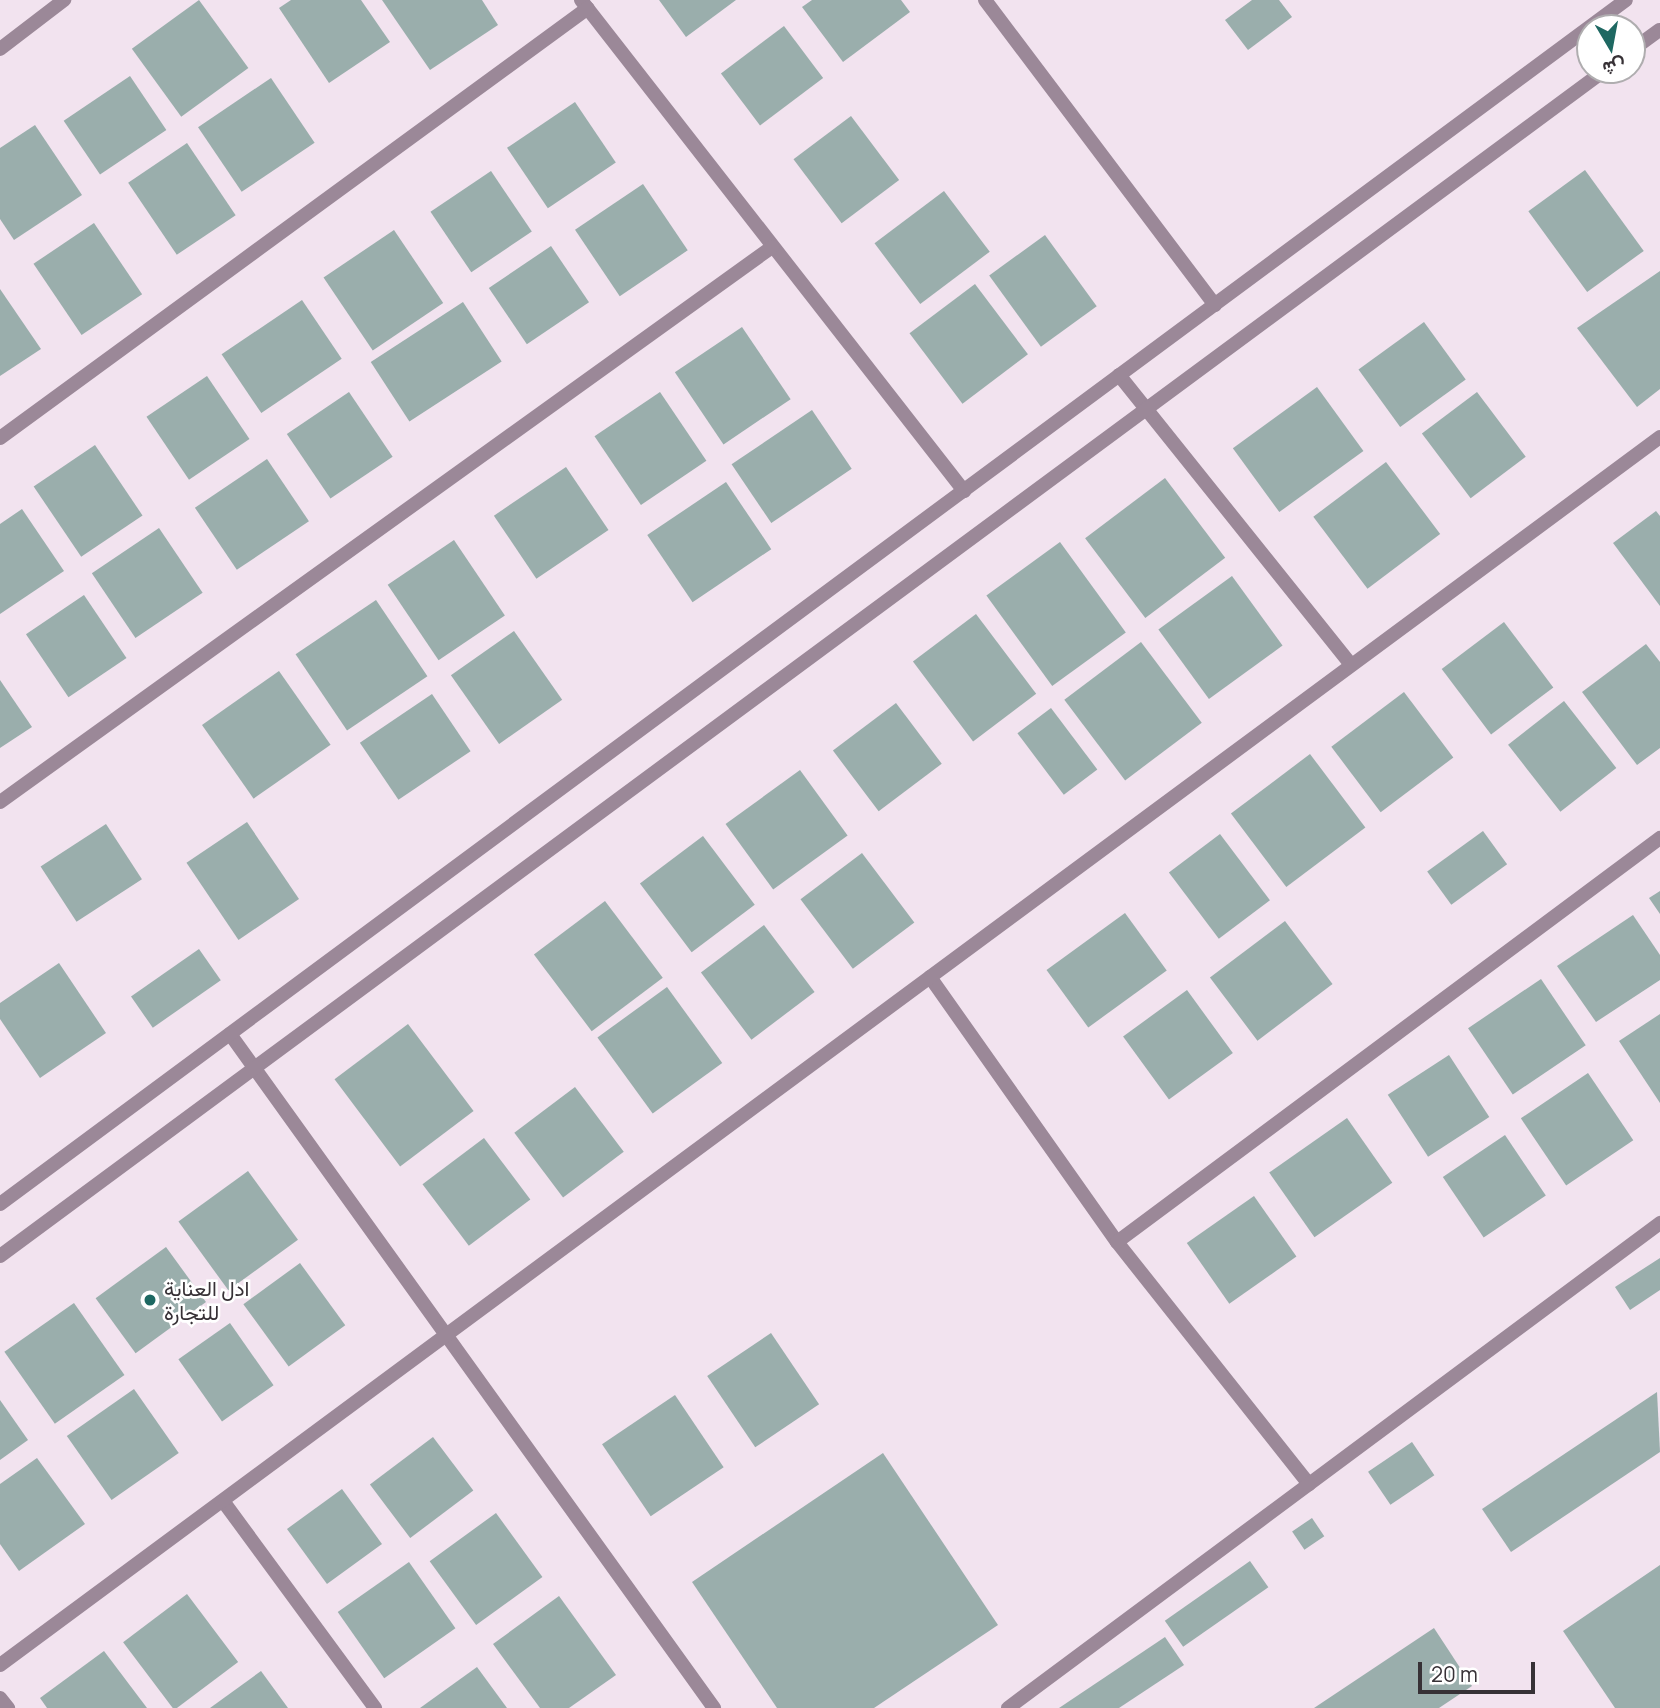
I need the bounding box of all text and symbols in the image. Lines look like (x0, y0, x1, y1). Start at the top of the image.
north arrow (1576, 14, 1646, 84)
text: ش (1601, 53, 1628, 82)
place label: ادل العناية للتجارة (164, 1275, 249, 1325)
marker: ادل العناية للتجارة (142, 1292, 158, 1308)
scale bar (1422, 1648, 1539, 1692)
text: 20 m (1431, 1660, 1478, 1688)

